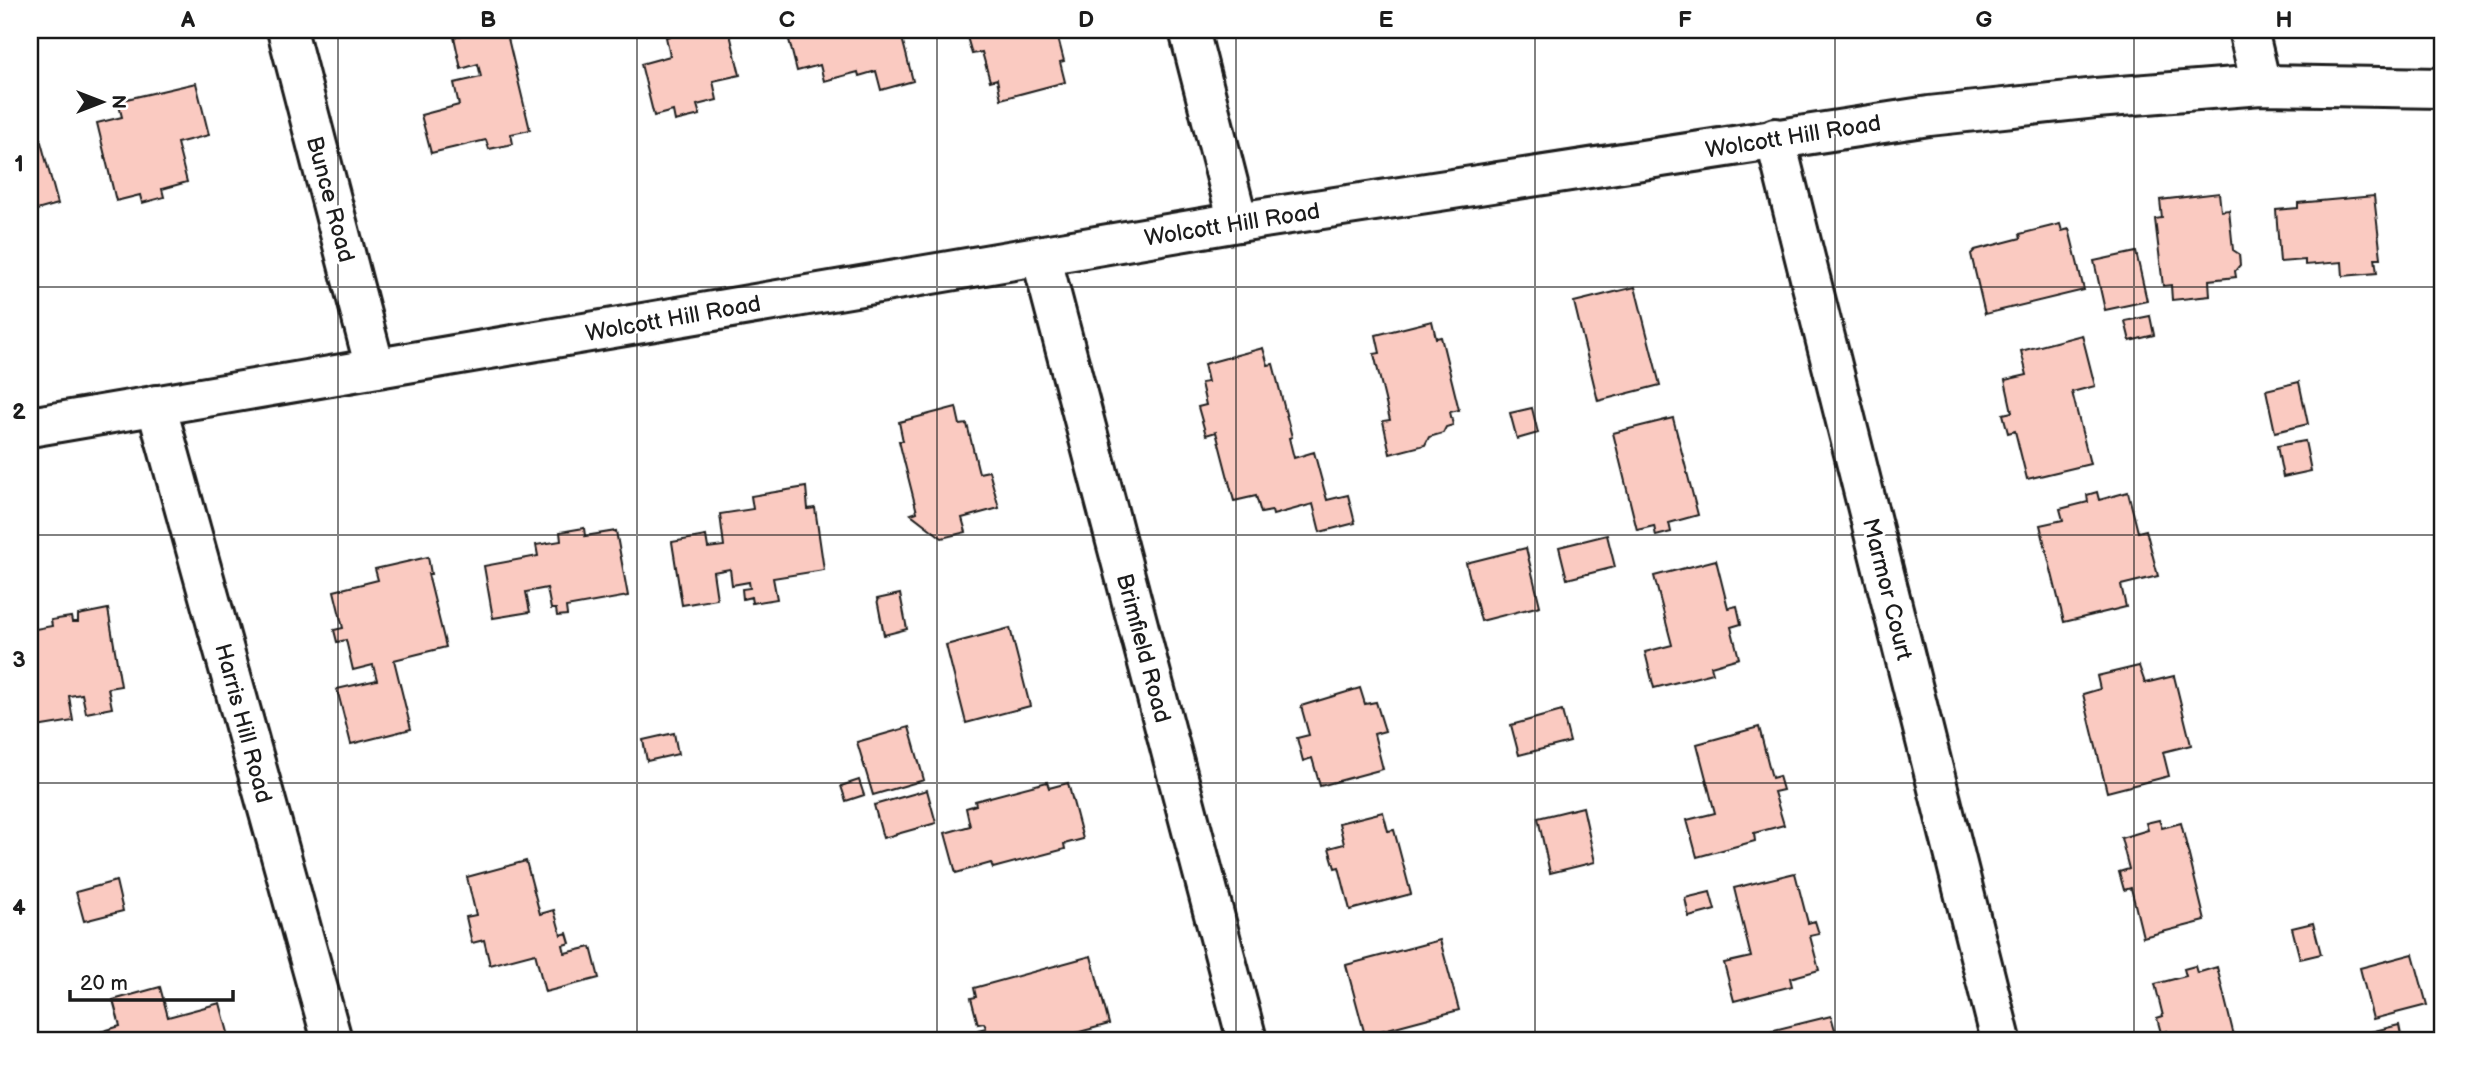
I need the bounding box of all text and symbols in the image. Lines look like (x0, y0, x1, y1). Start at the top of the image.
text: A (180, 6, 196, 34)
text: B (480, 6, 496, 34)
text: C (779, 6, 795, 34)
text: D (1078, 6, 1094, 34)
text: E (1379, 6, 1394, 34)
text: F (1678, 6, 1692, 34)
text: G (1976, 6, 1993, 34)
text: H (2275, 6, 2293, 34)
north arrow (66, 66, 136, 136)
text: N (106, 95, 129, 109)
street label: Wolcott Hill Road (1703, 109, 1883, 165)
street label: Bunce Road (300, 133, 360, 265)
text: 1 (14, 150, 24, 178)
street label: Wolcott Hill Road (1142, 197, 1322, 253)
street label: Wolcott Hill Road (583, 290, 763, 348)
text: 2 (12, 398, 26, 426)
street label: Marmor Court (1856, 515, 1918, 663)
street label: Brimfield Road (1110, 571, 1176, 726)
street label: Harris Hill Road (208, 641, 278, 806)
text: 3 (12, 646, 26, 674)
text: 4 (12, 894, 26, 922)
scale bar (70, 958, 233, 1002)
text: 20 m (80, 971, 128, 996)

